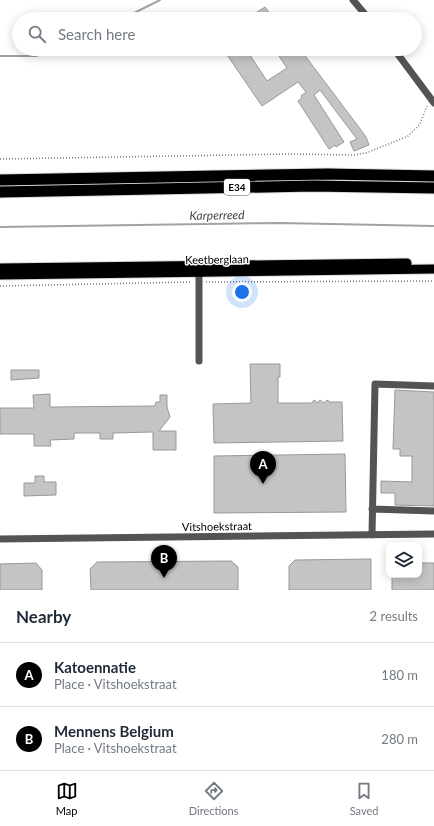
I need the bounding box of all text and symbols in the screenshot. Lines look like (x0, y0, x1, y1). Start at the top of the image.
search box (12, 12, 422, 56)
icon: search (26, 23, 48, 45)
text: Search here (58, 25, 135, 43)
road number: E34 (224, 179, 250, 195)
water label: Karperreed (189, 207, 245, 223)
street label: Keetberglaan (185, 252, 249, 266)
your location (232, 282, 252, 302)
pin: A (250, 451, 276, 484)
street label: Vitshoekstraat (182, 519, 252, 533)
map controls (386, 542, 422, 578)
button: layers (386, 542, 422, 578)
pin: B (151, 545, 177, 578)
text: Nearby (16, 606, 71, 627)
text: 2 results (370, 608, 418, 624)
text: Katoennatie (54, 658, 136, 676)
text: A (24, 667, 34, 683)
text: 180 m (381, 667, 418, 683)
text: Place · Vitshoekstraat (54, 676, 177, 692)
text: Mennens Belgium (54, 722, 174, 740)
text: B (25, 731, 33, 747)
text: 280 m (381, 731, 418, 747)
text: Place · Vitshoekstraat (54, 740, 177, 756)
tab: Map (56, 780, 78, 817)
tab: Directions (189, 780, 238, 817)
tab: Saved (350, 780, 378, 817)

